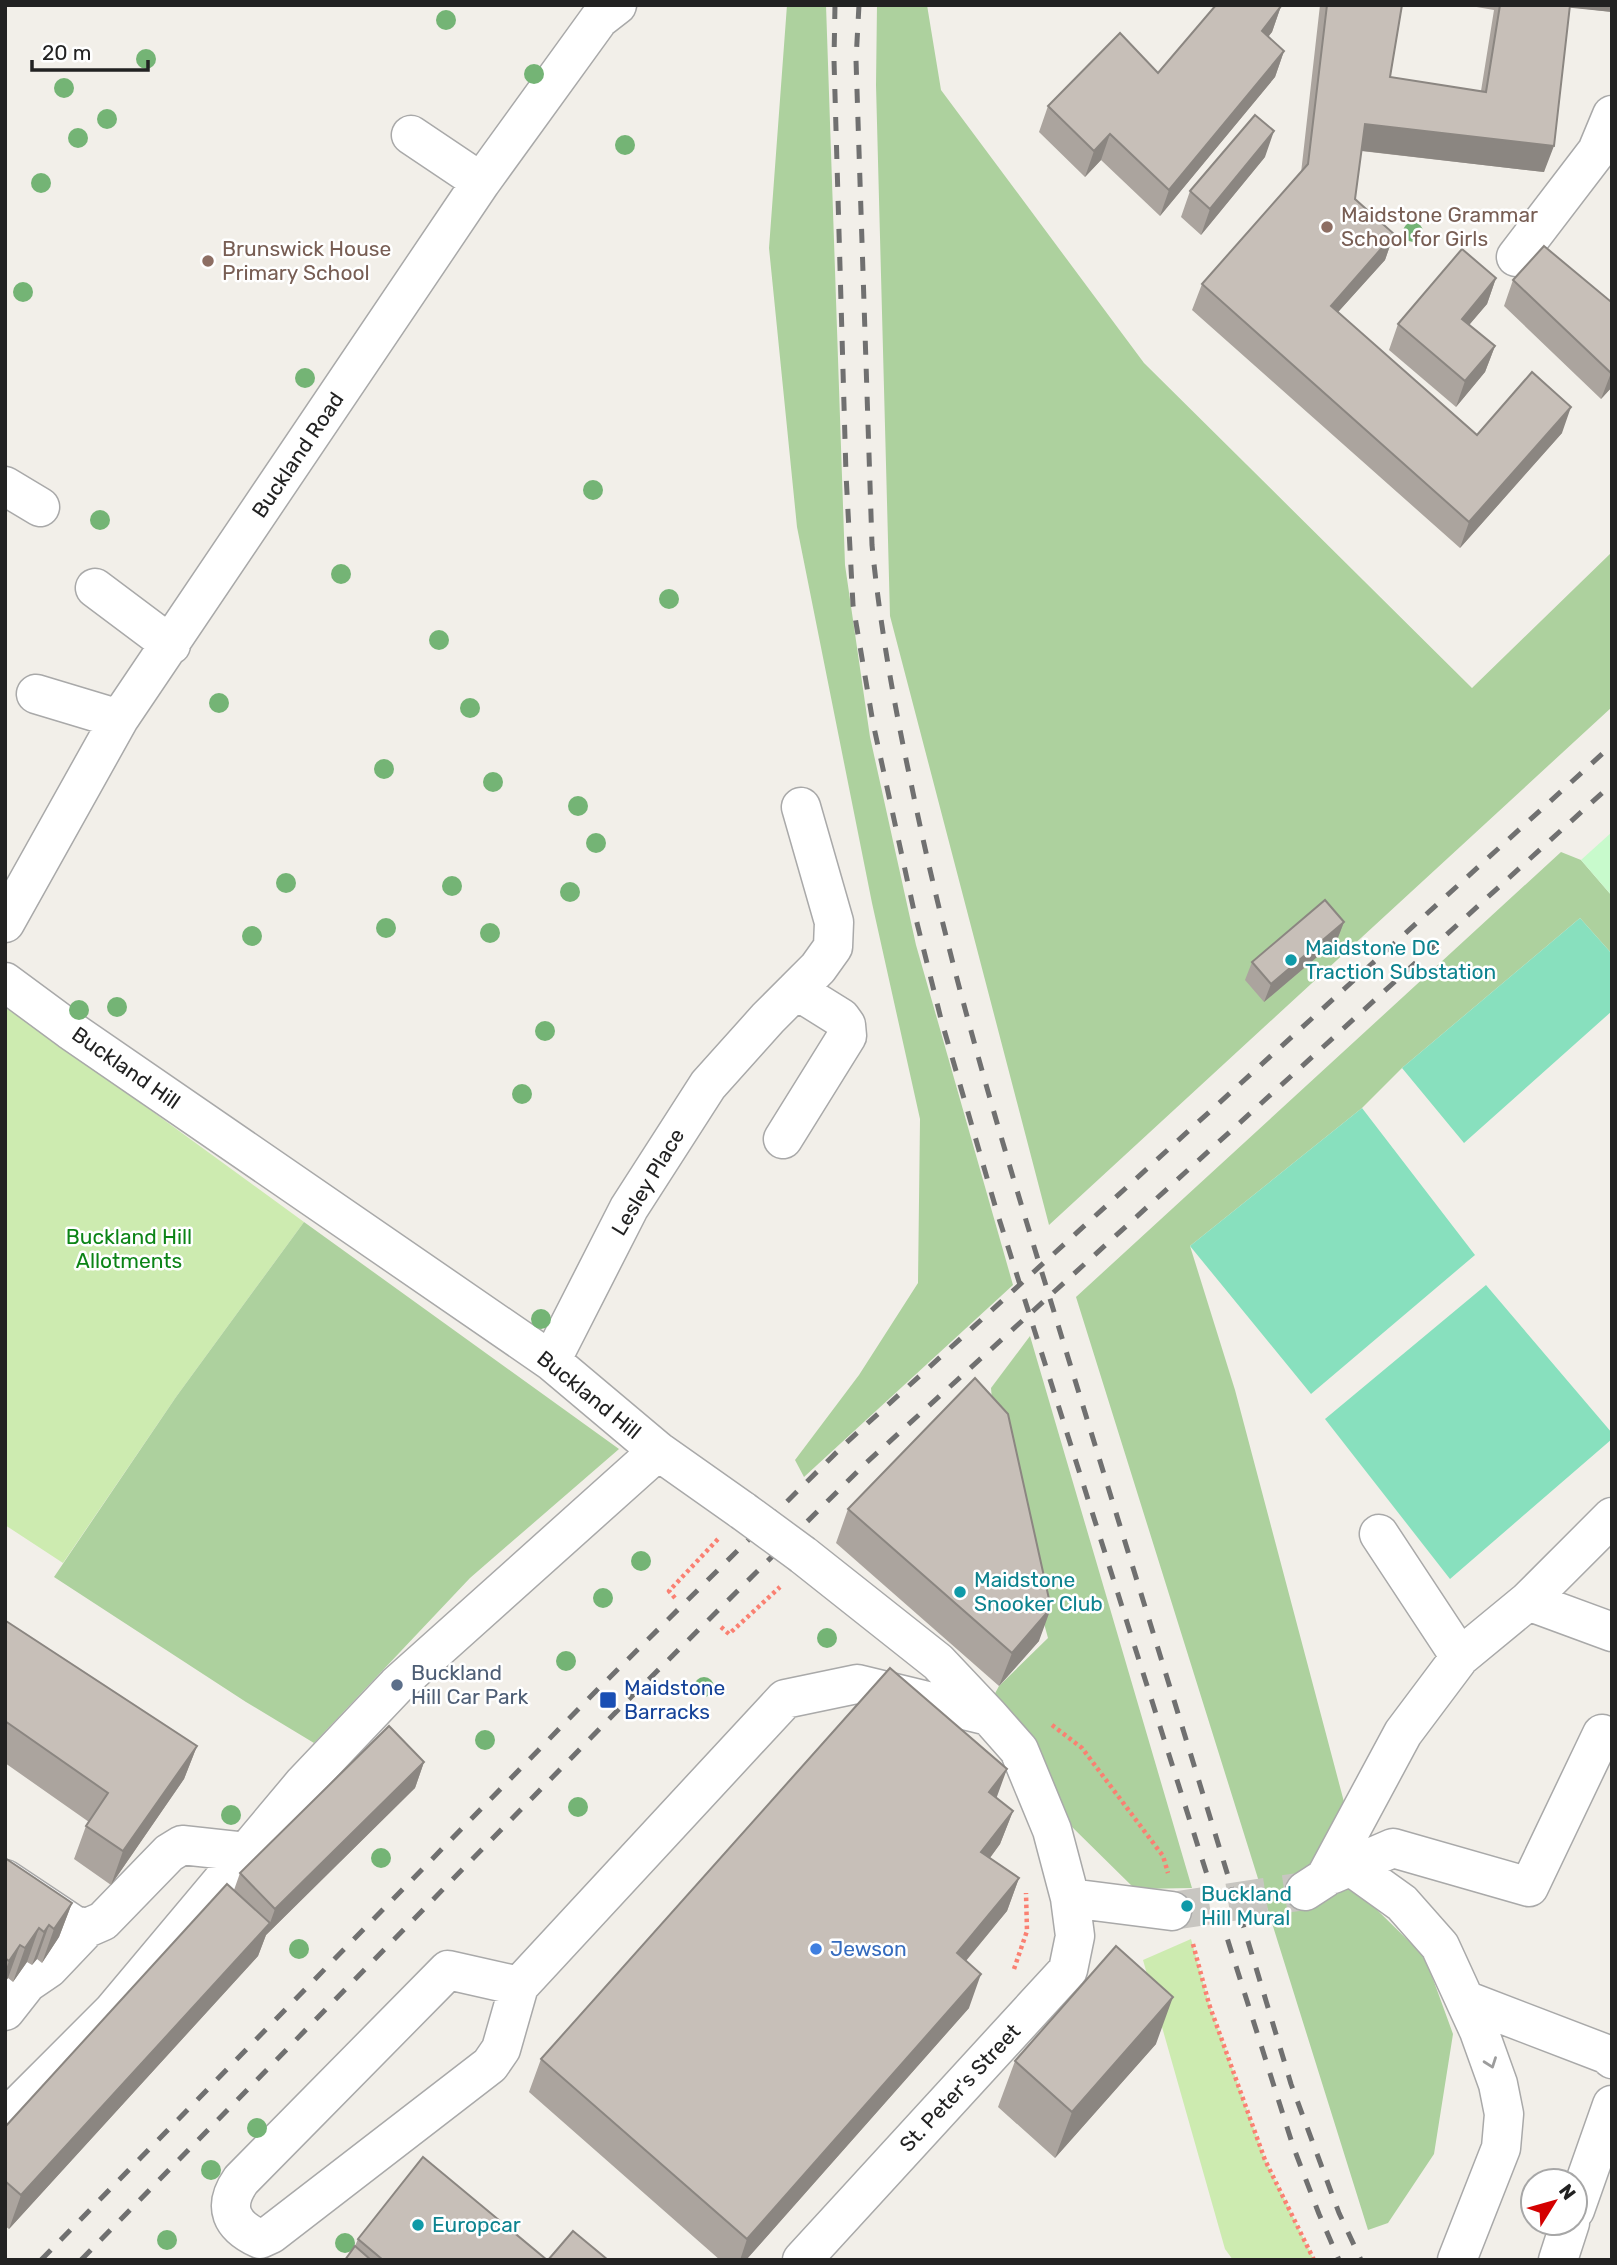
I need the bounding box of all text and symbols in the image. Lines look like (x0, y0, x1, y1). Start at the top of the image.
scale bar (32, 28, 147, 72)
text: 20 m (42, 40, 91, 65)
place label: Maidstone Grammar School for Girls (1341, 202, 1538, 251)
marker: Maidstone Grammar School for Girls (1319, 219, 1335, 235)
place label: Brunswick House Primary School (222, 236, 391, 285)
marker: Brunswick House Primary School (200, 253, 216, 269)
street label: Buckland Road (246, 387, 349, 522)
place label: Maidstone DC Traction Substation (1305, 935, 1496, 984)
marker: Maidstone DC Traction Substation (1283, 952, 1299, 968)
street label: Buckland Hill (67, 1021, 185, 1114)
street label: Lesley Place (606, 1124, 689, 1240)
park label: Buckland Hill Allotments (66, 1224, 192, 1273)
street label: Buckland Hill (532, 1345, 646, 1444)
place label: Maidstone Snooker Club (974, 1567, 1103, 1616)
marker: Maidstone Snooker Club (952, 1584, 968, 1600)
place label: Buckland Hill Car Park (411, 1660, 529, 1709)
place label: Maidstone Barracks (624, 1675, 725, 1724)
marker: Buckland Hill Car Park (389, 1677, 405, 1693)
marker: Maidstone Barracks (598, 1690, 618, 1710)
place label: Buckland Hill Mural (1201, 1881, 1292, 1930)
marker: Buckland Hill Mural (1179, 1898, 1195, 1914)
place label: Jewson (830, 1936, 907, 1961)
marker: Jewson (808, 1941, 824, 1957)
street label: St. Peter's Street (894, 2019, 1025, 2157)
one-way arrow (1482, 2057, 1496, 2069)
north arrow (1519, 2167, 1589, 2237)
text: N (1554, 2180, 1580, 2204)
place label: Europcar (432, 2212, 521, 2237)
marker: Europcar (410, 2217, 426, 2233)

